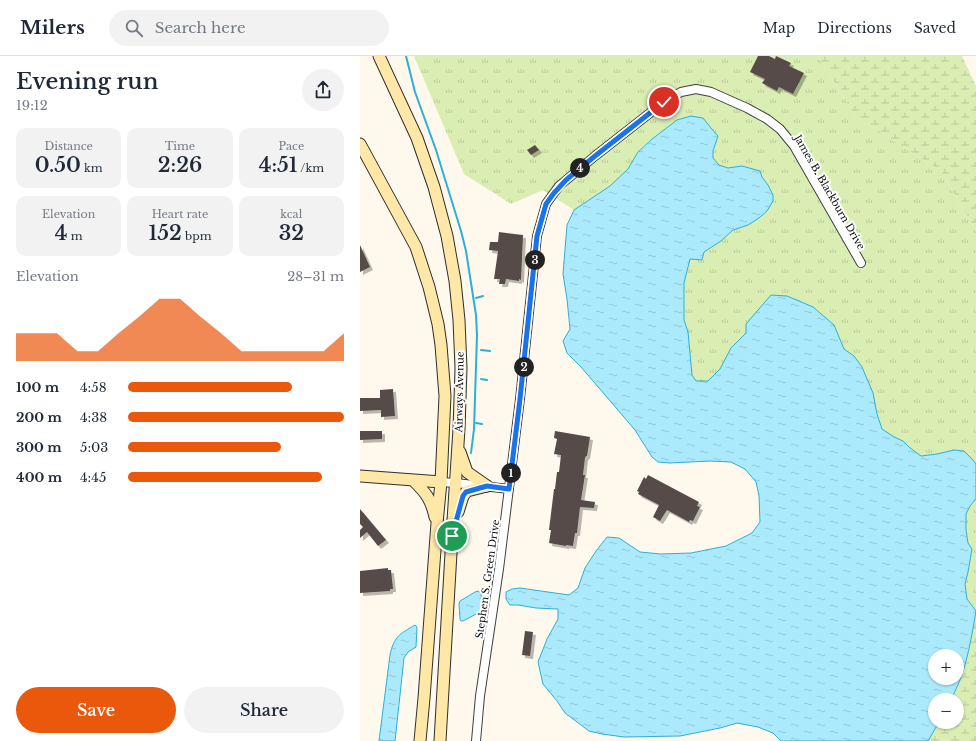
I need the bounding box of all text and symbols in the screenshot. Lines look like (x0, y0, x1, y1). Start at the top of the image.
search box (109, 10, 389, 46)
text: Milers (20, 16, 85, 39)
icon: search (123, 17, 145, 39)
text: Search here (155, 18, 246, 37)
text: Map (763, 19, 795, 37)
text: Directions (817, 19, 892, 37)
text: Saved (914, 19, 956, 37)
text: Evening run (16, 68, 158, 95)
button: share (302, 69, 344, 111)
pin (647, 85, 681, 119)
icon: check (653, 91, 675, 113)
text: 19:12 (16, 97, 48, 114)
street label: James B. Blackburn Drive (790, 131, 868, 252)
text: Distance (44, 139, 93, 153)
text: Time (165, 139, 195, 153)
text: Pace (278, 139, 304, 153)
text: 0.50 (35, 153, 81, 177)
text: 2:26 (158, 153, 202, 177)
text: 4:51 (259, 153, 298, 177)
pin: 4 (570, 158, 590, 178)
text: km (81, 161, 103, 175)
text: /km (298, 161, 324, 175)
text: 4 (576, 161, 584, 175)
text: Elevation (42, 207, 95, 221)
text: Heart rate (152, 207, 208, 221)
text: kcal (280, 207, 302, 221)
text: 4 (55, 221, 68, 245)
text: 152 (149, 221, 182, 245)
text: 32 (279, 221, 304, 245)
text: m (68, 229, 83, 243)
text: bpm (182, 229, 211, 243)
pin: 3 (525, 250, 545, 270)
text: 3 (531, 253, 539, 267)
text: Elevation (16, 268, 79, 285)
text: 28–31 m (287, 268, 344, 285)
street label: Airways Avenue (452, 351, 467, 434)
pin: 2 (514, 357, 534, 377)
text: 2 (520, 360, 528, 374)
text: 100 m (16, 379, 59, 396)
text: 4:58 (80, 379, 107, 396)
text: 200 m (16, 409, 62, 426)
text: 4:38 (80, 409, 107, 426)
text: 300 m (16, 439, 62, 456)
text: 5:03 (80, 439, 108, 456)
pin: 1 (501, 463, 521, 483)
text: 1 (509, 466, 513, 480)
text: 400 m (16, 469, 62, 486)
text: 4:45 (80, 469, 106, 486)
street label: Stephen S. Green Drive (473, 518, 502, 639)
pin (435, 519, 469, 553)
icon: arrive (441, 525, 463, 547)
map controls (928, 649, 964, 729)
button: + (928, 649, 964, 685)
button: Save (16, 687, 176, 733)
button: Share (184, 687, 344, 733)
button: − (928, 693, 964, 729)

